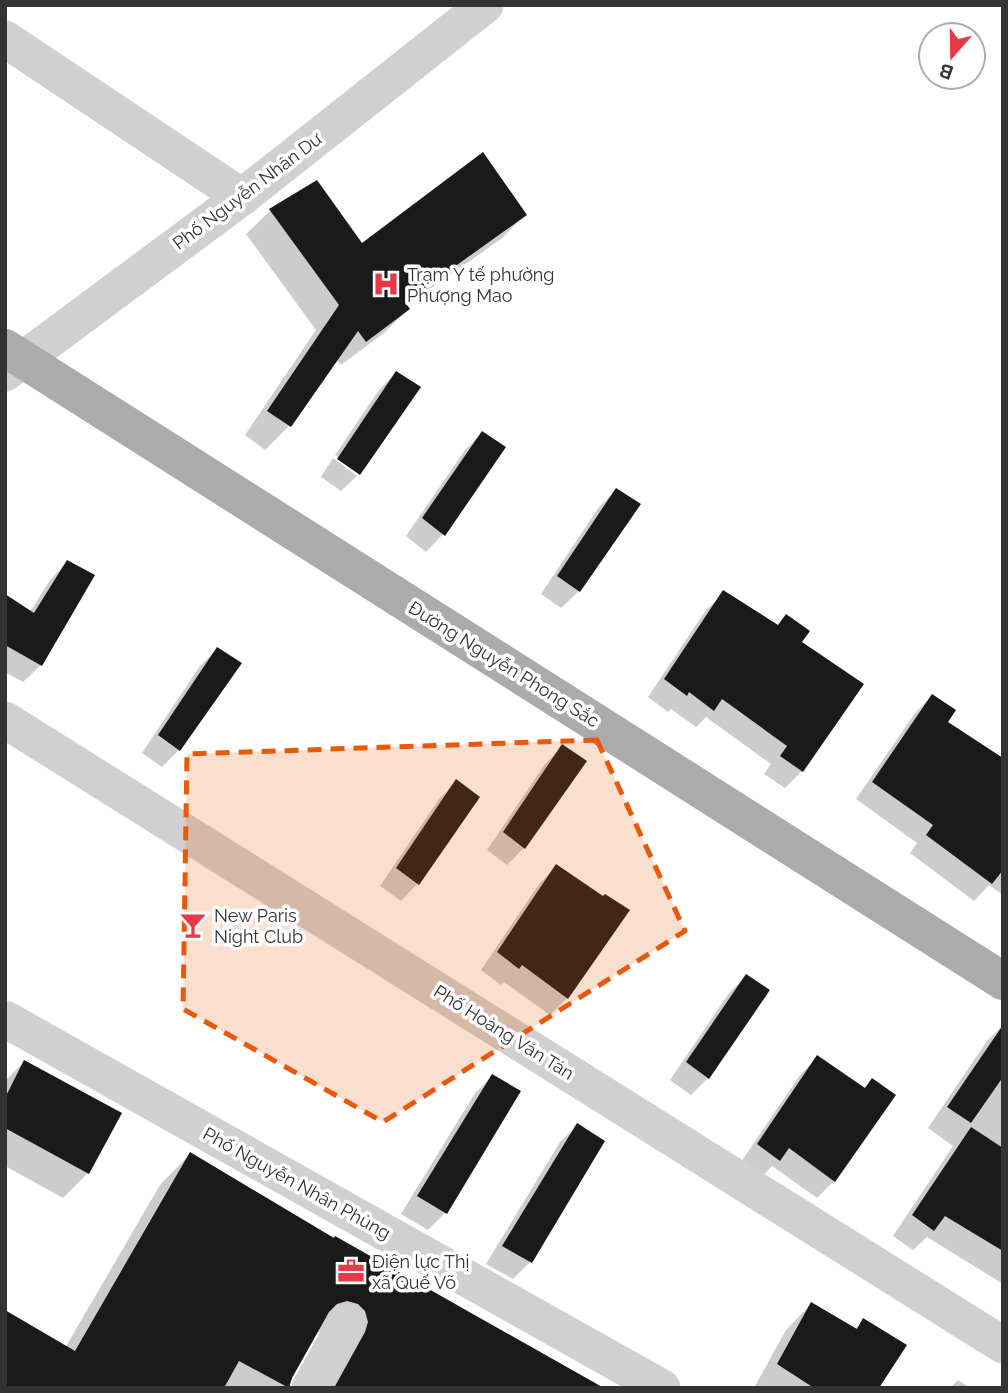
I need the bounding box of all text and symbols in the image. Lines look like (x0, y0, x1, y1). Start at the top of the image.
north arrow (917, 21, 987, 91)
text: B (936, 59, 956, 85)
street label: Phố Nguyễn Nhân Dư (168, 127, 327, 254)
place label: Trạm Y tế phường Phượng Mao (407, 264, 554, 306)
hospital icon: Trạm Y tế phường Phượng Mao (371, 269, 401, 299)
street label: Đường Nguyễn Phong Sắc (405, 597, 603, 731)
place label: New Paris Night Club (214, 905, 303, 947)
bar icon: New Paris Night Club (178, 910, 208, 940)
street label: Phố Hoàng Văn Tán (430, 980, 578, 1084)
street label: Phố Nguyễn Nhân Phùng (200, 1123, 394, 1243)
place label: Điện lực Thị xã Quế Võ (372, 1251, 469, 1293)
office icon: Điện lực Thị xã Quế Võ (336, 1256, 366, 1286)

